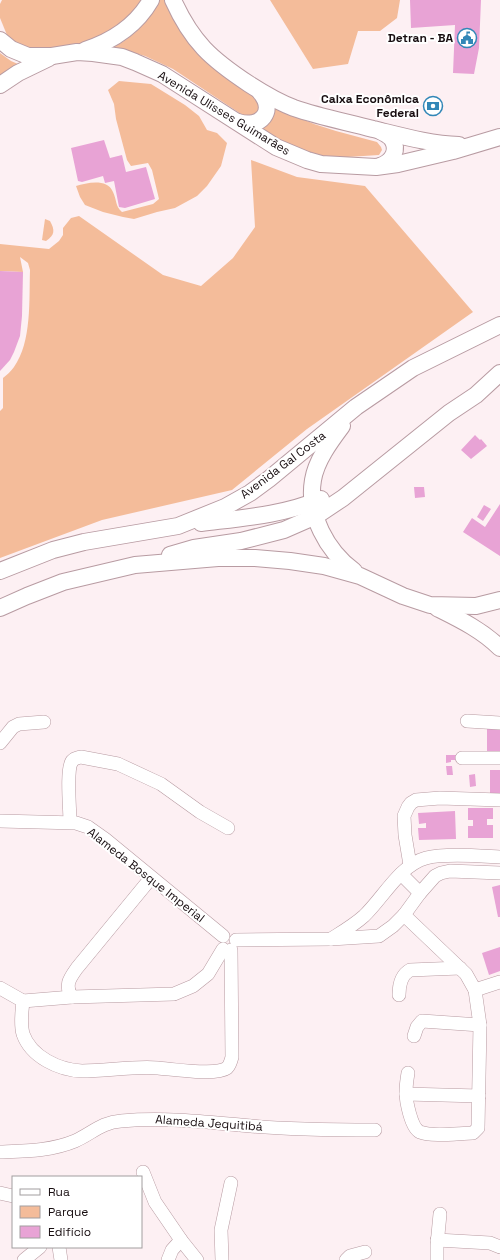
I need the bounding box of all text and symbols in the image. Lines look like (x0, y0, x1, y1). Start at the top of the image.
public building icon: Detran - BA (456, 27, 478, 49)
place label: Detran - BA (388, 30, 453, 46)
street label: Avenida Ulisses Guimarães (155, 67, 293, 159)
place label: Caixa Econômica Federal (321, 91, 419, 121)
bank icon: Caixa Econômica Federal (422, 95, 444, 117)
street label: Avenida Gal Costa (237, 427, 329, 502)
street label: Alameda Bosque Imperial (84, 824, 208, 926)
street label: Alameda Jequitibá (155, 1111, 263, 1135)
legend (12, 1176, 142, 1248)
text: Rua (48, 1184, 70, 1200)
text: Parque (48, 1204, 88, 1220)
text: Edifício (48, 1224, 91, 1240)

